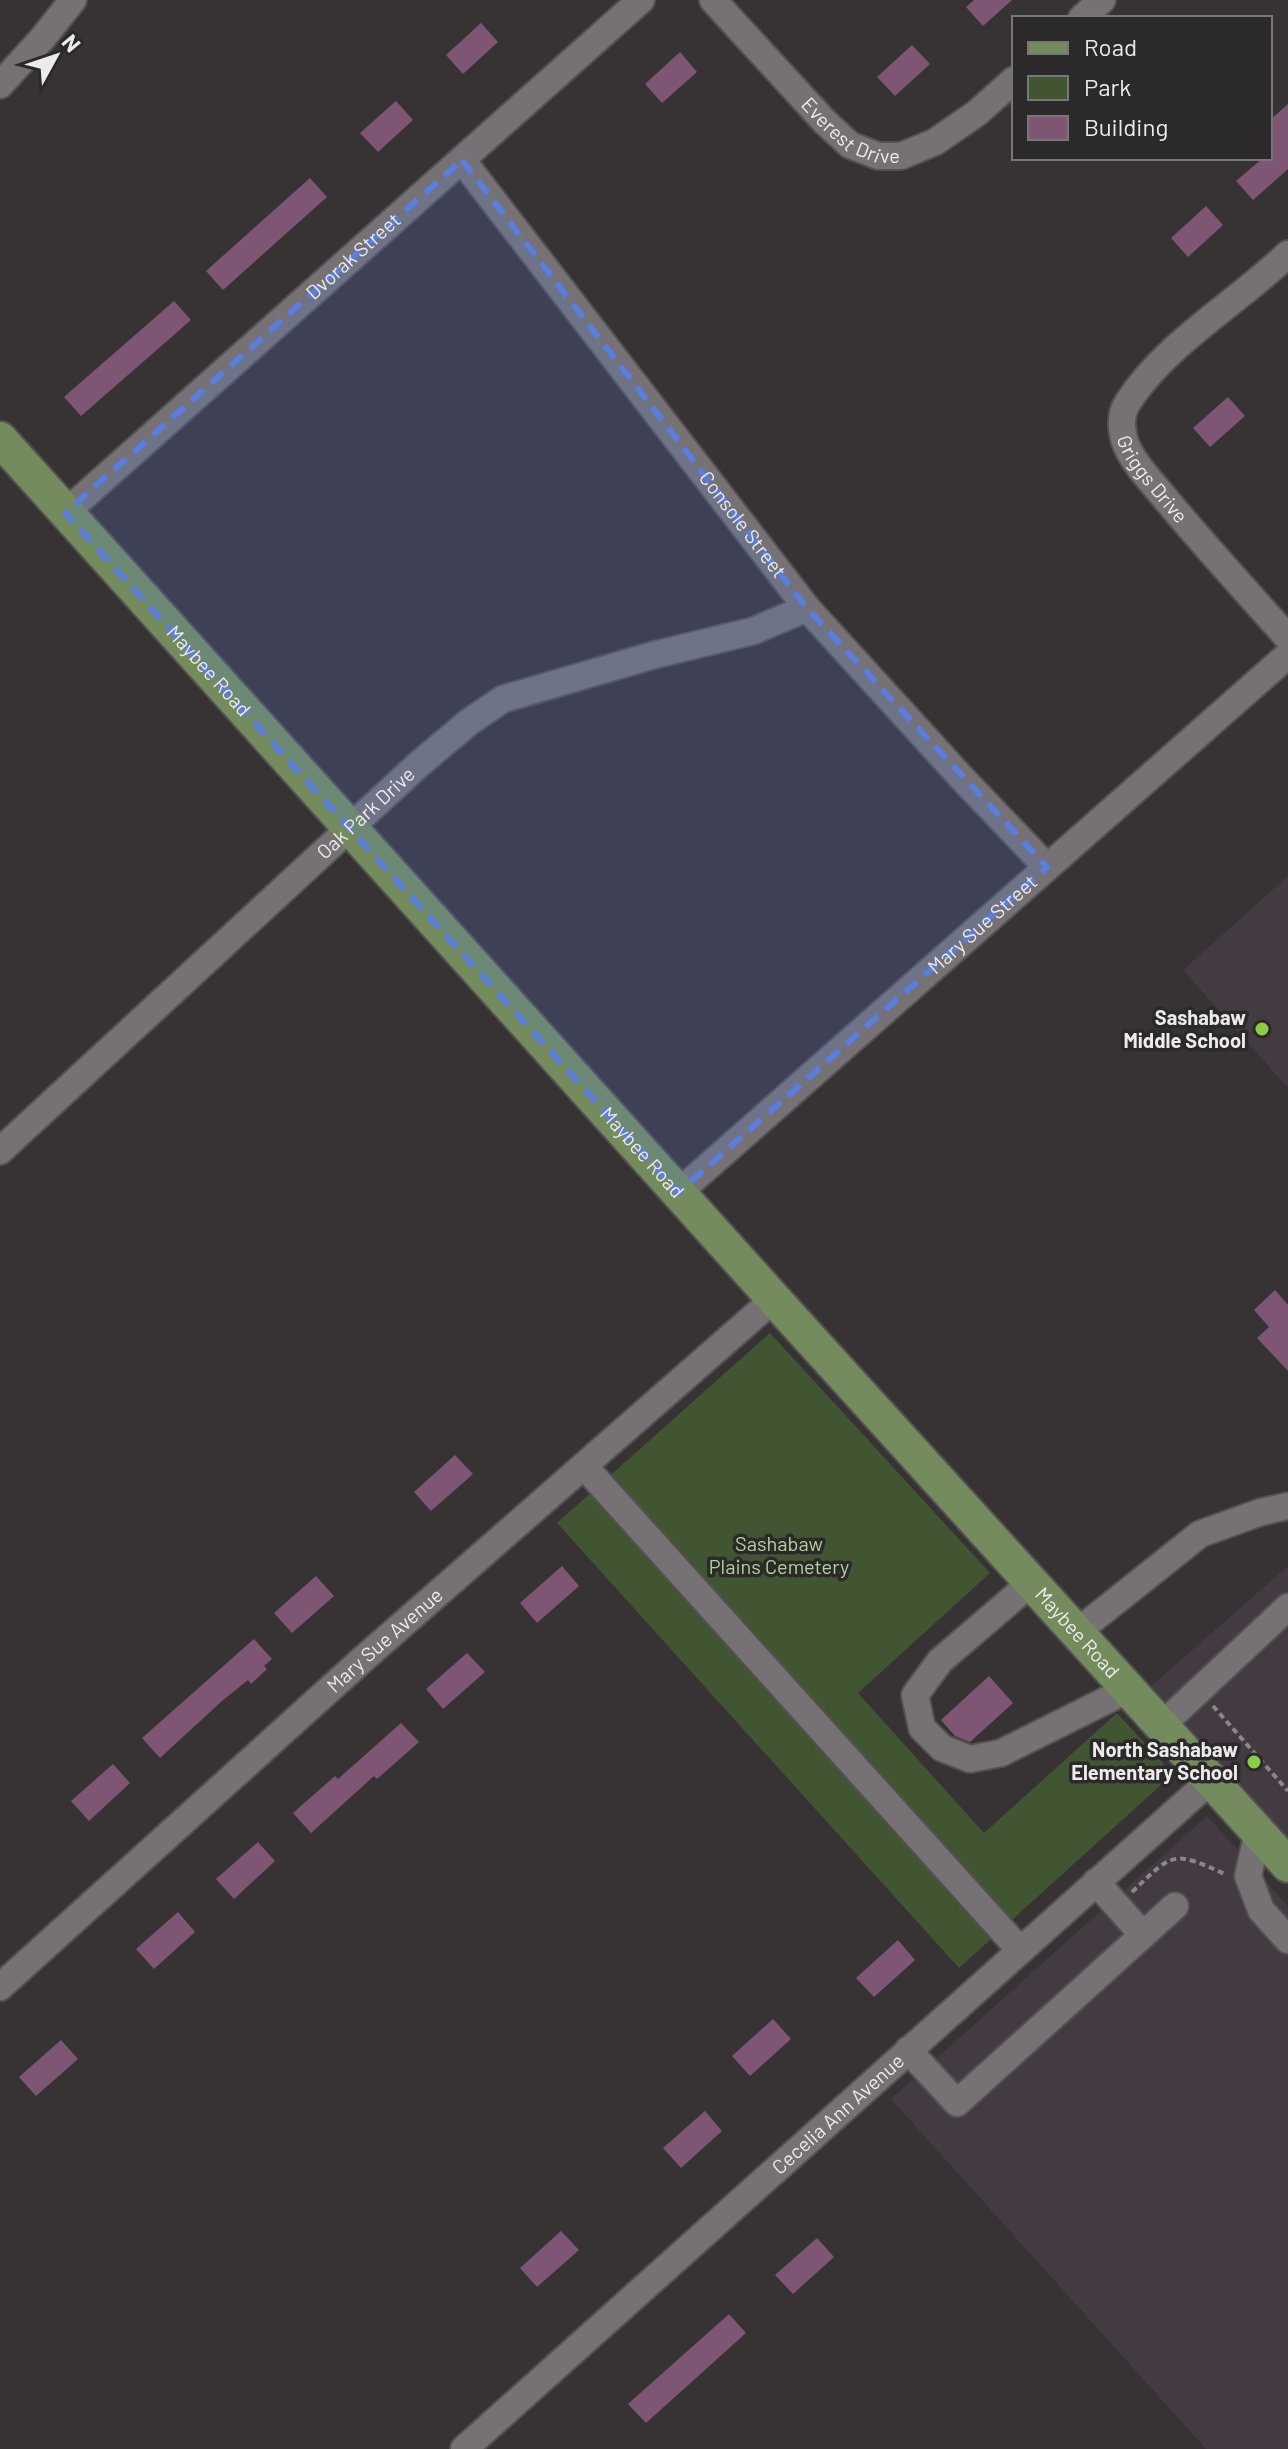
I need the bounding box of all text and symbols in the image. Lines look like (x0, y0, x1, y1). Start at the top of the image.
north arrow (16, 16, 96, 96)
legend (1012, 16, 1272, 160)
text: N (57, 29, 87, 56)
text: Road (1084, 32, 1137, 61)
text: Park (1084, 72, 1131, 101)
street label: Everest Drive (797, 92, 900, 167)
text: Building (1084, 112, 1168, 141)
street label: Dvorak Street (300, 207, 405, 304)
street label: Griggs Drive (1113, 432, 1193, 527)
street label: Console Street (695, 466, 792, 582)
street label: Maybee Road (162, 620, 257, 721)
street label: Oak Park Drive (311, 761, 419, 863)
street label: Mary Sue Street (922, 869, 1041, 978)
place label: Sashabaw Middle School (1123, 1005, 1246, 1052)
marker: Sashabaw Middle School (1253, 1020, 1271, 1038)
street label: Maybee Road (596, 1101, 690, 1202)
park label: Sashabaw Plains Cemetery (709, 1531, 849, 1578)
street label: Mary Sue Avenue (321, 1582, 447, 1697)
street label: Maybee Road (1031, 1582, 1125, 1682)
place label: North Sashabaw Elementary School (1071, 1737, 1238, 1784)
marker: North Sashabaw Elementary School (1245, 1753, 1263, 1771)
street label: Cecelia Ann Avenue (766, 2048, 908, 2179)

